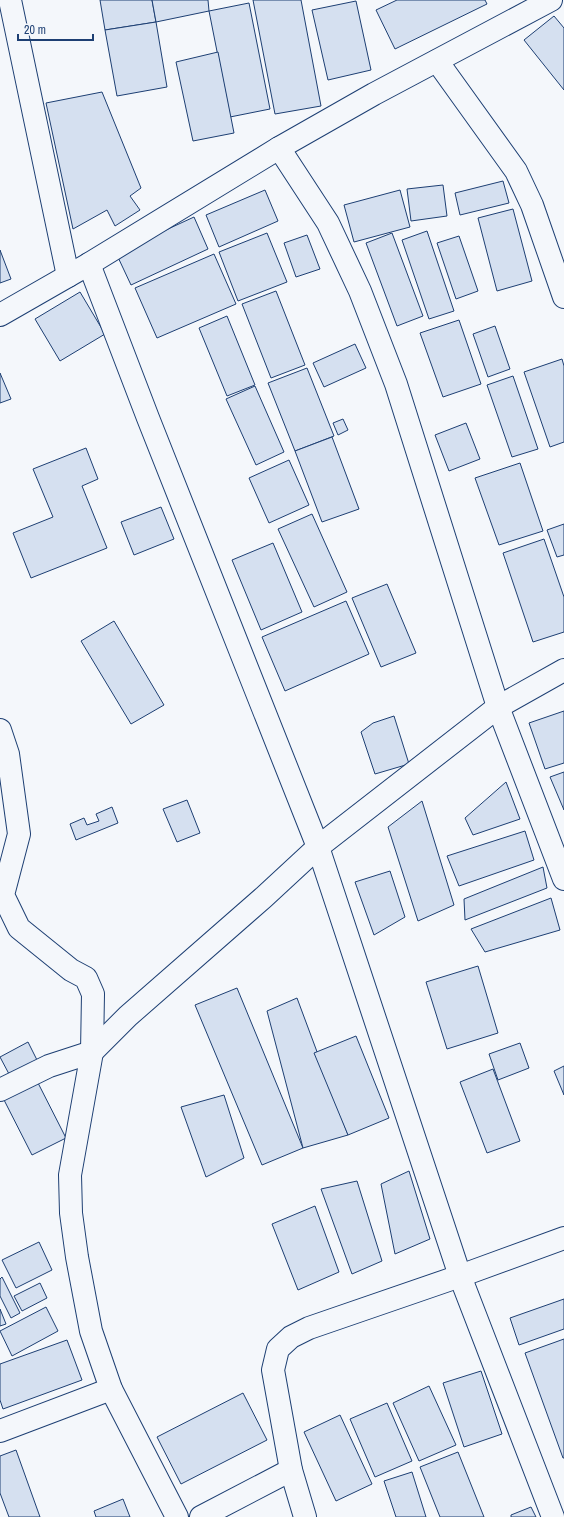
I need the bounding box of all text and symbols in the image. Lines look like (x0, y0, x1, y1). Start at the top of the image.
scale bar (18, 16, 93, 42)
text: 20 m (24, 22, 46, 38)

